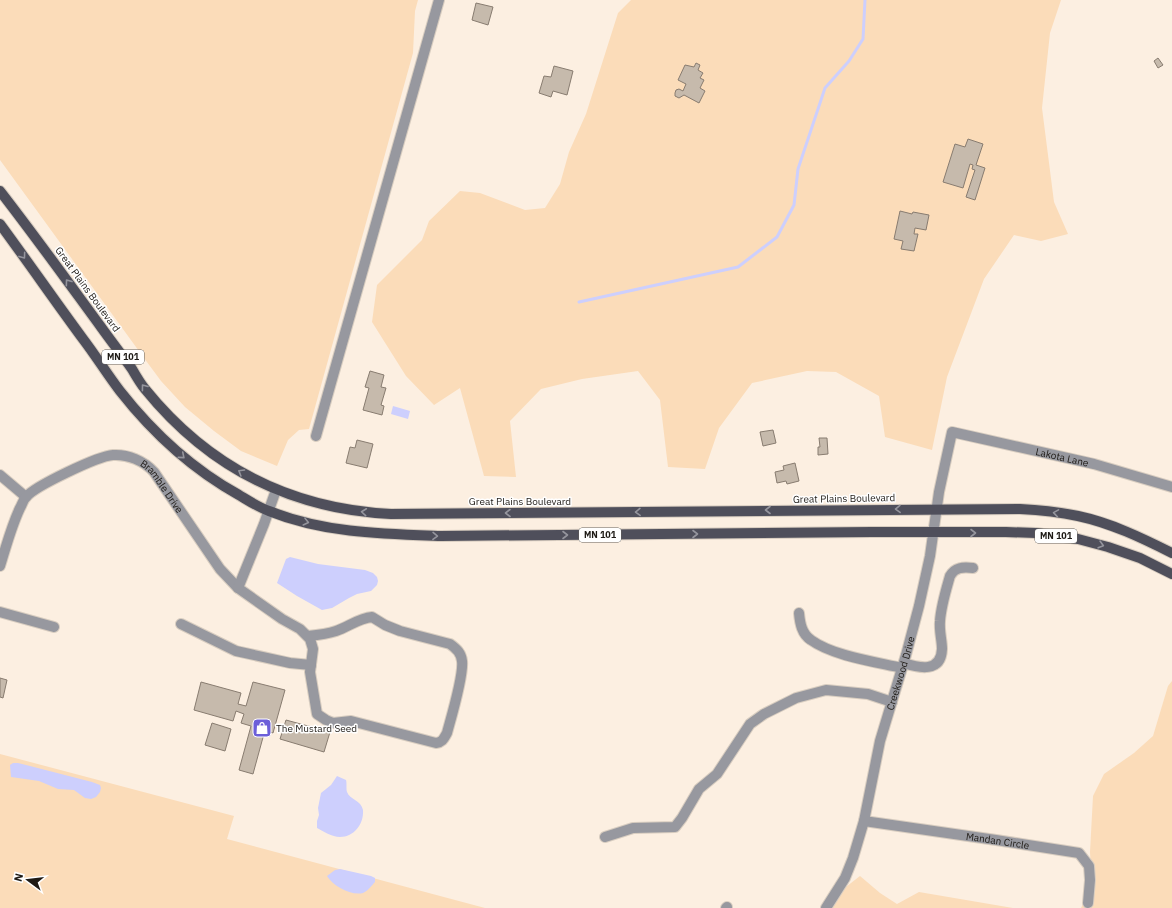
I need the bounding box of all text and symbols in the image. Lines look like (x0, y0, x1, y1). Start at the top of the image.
street label: Great Plains Boulevard (52, 244, 123, 335)
one-way arrow (18, 251, 25, 258)
one-way arrow (66, 279, 73, 286)
road number: MN 101 (102, 350, 144, 364)
one-way arrow (141, 384, 149, 391)
street label: Lakota Lane (1034, 445, 1090, 470)
one-way arrow (177, 451, 184, 458)
street label: Bramble Drive (138, 457, 186, 516)
one-way arrow (238, 470, 245, 477)
street label: Great Plains Boulevard (793, 491, 895, 506)
street label: Great Plains Boulevard (469, 495, 571, 508)
one-way arrow (895, 505, 901, 513)
one-way arrow (765, 506, 771, 514)
one-way arrow (361, 508, 367, 517)
one-way arrow (635, 508, 641, 516)
one-way arrow (505, 509, 511, 517)
one-way arrow (1053, 509, 1059, 518)
one-way arrow (303, 517, 310, 526)
road number: MN 101 (579, 528, 621, 542)
one-way arrow (970, 529, 976, 537)
road number: MN 101 (1035, 529, 1077, 543)
one-way arrow (692, 530, 698, 538)
one-way arrow (432, 531, 438, 540)
one-way arrow (562, 531, 568, 539)
one-way arrow (1098, 540, 1105, 549)
street label: Creekwood Drive (884, 634, 918, 712)
shop icon: The Mustard Seed (251, 717, 273, 739)
place label: The Mustard Seed (276, 722, 357, 735)
street label: Mandan Circle (965, 830, 1031, 852)
north arrow (8, 860, 48, 900)
text: N (11, 872, 26, 883)

